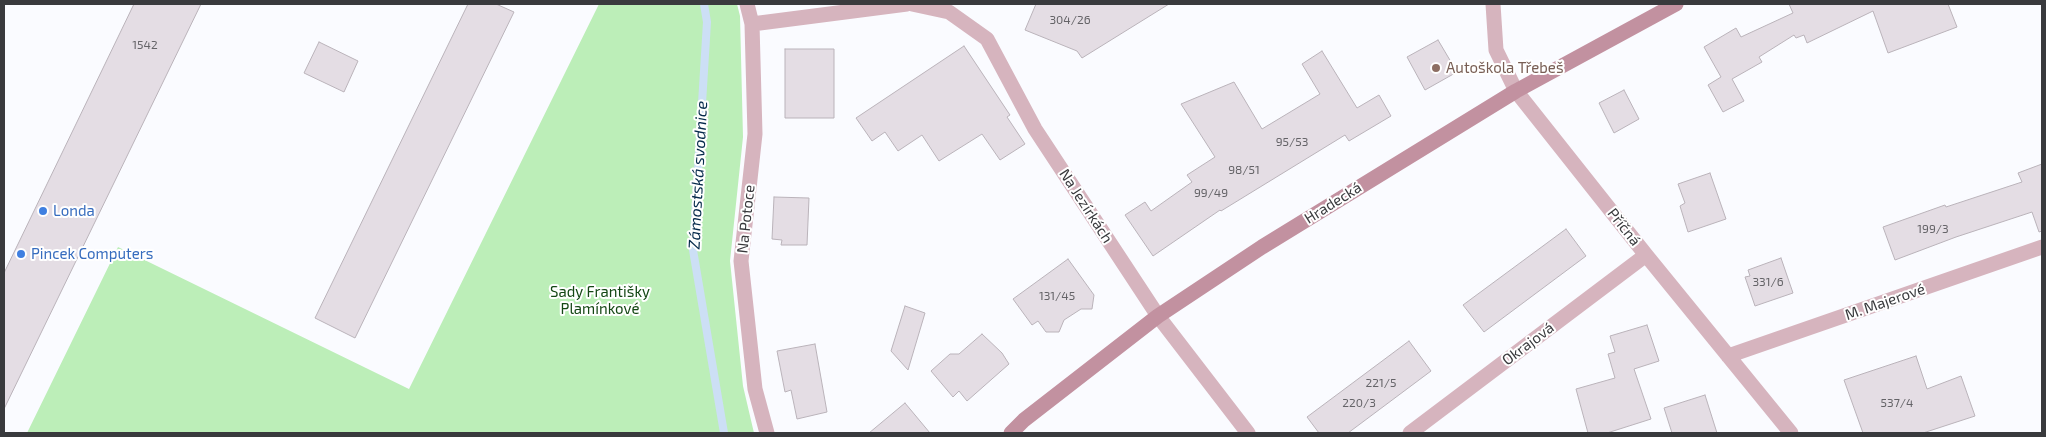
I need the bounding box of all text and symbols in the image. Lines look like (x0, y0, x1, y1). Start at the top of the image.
house number: 304/26 (1049, 13, 1091, 27)
house number: 1542 (132, 38, 158, 52)
place label: Autoškola Třebeš (1446, 59, 1564, 77)
marker: Autoškola Třebeš (1430, 62, 1442, 74)
water label: Zámostská svodnice (685, 100, 711, 250)
house number: 95/53 (1276, 135, 1308, 149)
house number: 98/51 (1228, 163, 1260, 177)
street label: Na Jezírkách (1055, 166, 1117, 246)
street label: Hradecká (1301, 178, 1365, 228)
street label: Na Potoce (733, 184, 759, 254)
house number: 99/49 (1194, 186, 1228, 200)
place label: Londa (53, 202, 95, 220)
marker: Londa (37, 205, 49, 217)
street label: Příčná (1604, 205, 1644, 249)
house number: 199/3 (1917, 222, 1949, 236)
place label: Pincek Computers (31, 245, 153, 263)
marker: Pincek Computers (15, 248, 27, 260)
house number: 331/6 (1752, 275, 1784, 289)
street label: M. Majerové (1843, 280, 1927, 324)
park label: Sady Františky Plamínkové (550, 283, 650, 318)
house number: 131/45 (1039, 289, 1075, 303)
street label: Okrajová (1499, 319, 1557, 369)
house number: 221/5 (1366, 376, 1396, 390)
house number: 220/3 (1342, 396, 1376, 410)
house number: 537/4 (1881, 396, 1913, 410)

